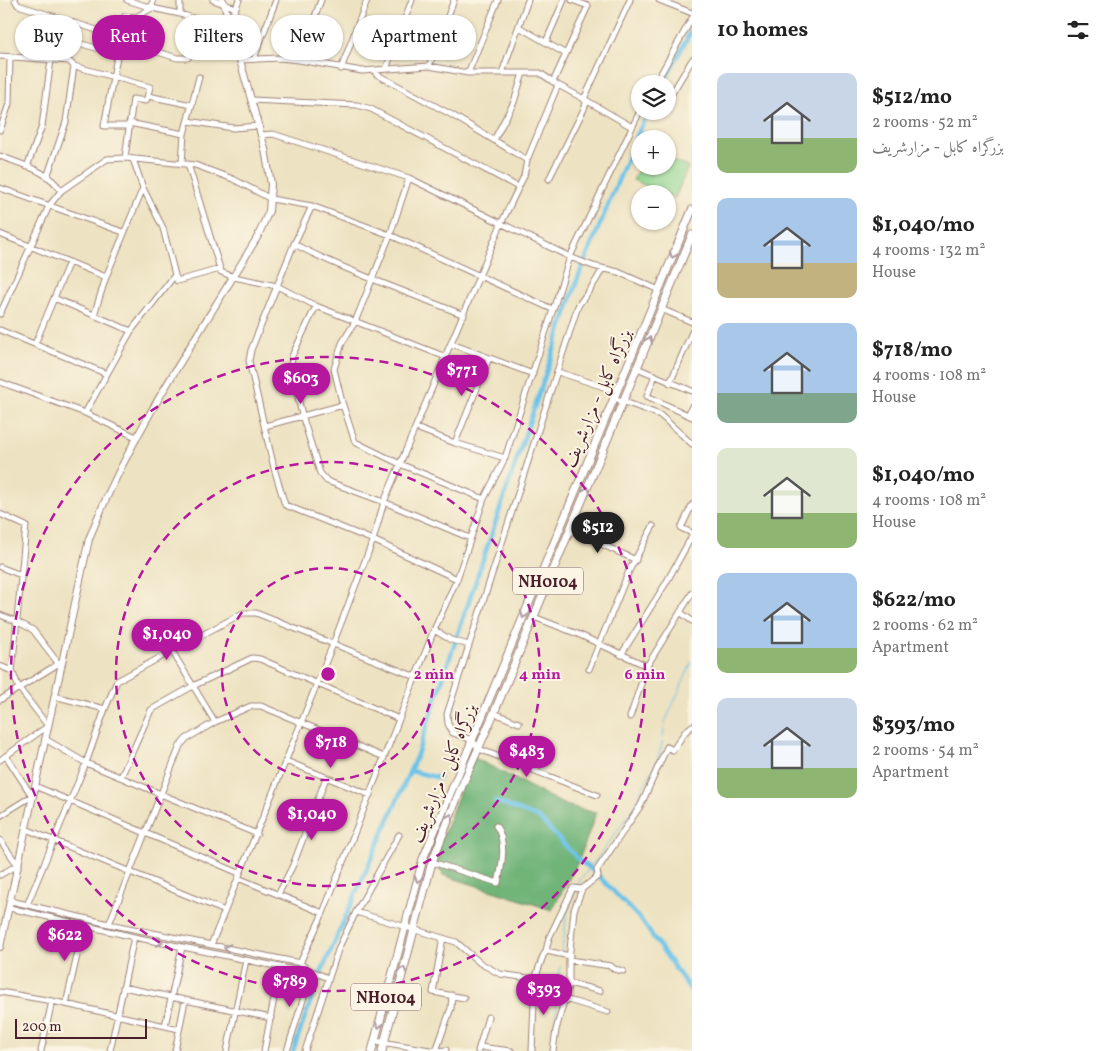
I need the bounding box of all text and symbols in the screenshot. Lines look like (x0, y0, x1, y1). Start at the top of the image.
chip: Buy (15, 15, 82, 60)
chip: Rent (92, 15, 165, 60)
chip: Filters (175, 15, 261, 60)
chip: New (271, 15, 343, 60)
chip: Apartment (353, 15, 476, 60)
text: 10 homes (717, 16, 808, 45)
icon: filters (1064, 16, 1092, 44)
map controls (631, 75, 676, 230)
button: layers (631, 75, 676, 120)
text: $512/mo (872, 83, 952, 112)
icon: home (757, 93, 817, 153)
text: 2 rooms · 52 m² (872, 112, 978, 134)
button: + (631, 130, 676, 175)
text: بزرگراه کابل - مزارشریف (872, 137, 1004, 159)
button: − (631, 185, 676, 230)
text: $1,040/mo (872, 211, 975, 240)
icon: home (757, 218, 817, 278)
text: 4 rooms · 132 m² (872, 240, 985, 262)
one-way arrow (669, 250, 680, 259)
text: House (872, 262, 916, 284)
street label: بزرگراه کابل - مزارشریف (557, 325, 639, 472)
one-way arrow (643, 336, 653, 344)
text: $718/mo (872, 336, 952, 365)
icon: home (757, 343, 817, 403)
pin: $771 (432, 354, 492, 397)
text: $771 (447, 360, 477, 382)
pin: $603 (271, 362, 331, 405)
text: 4 rooms · 108 m² (872, 365, 986, 387)
text: $603 (283, 368, 319, 390)
text: House (872, 387, 916, 409)
text: $1,040/mo (872, 461, 975, 490)
icon: home (757, 468, 817, 528)
one-way arrow (580, 486, 591, 495)
text: 4 rooms · 108 m² (872, 490, 986, 512)
pin: $512 (568, 512, 628, 554)
text: House (872, 512, 916, 534)
text: $512 (582, 517, 614, 539)
road number: NH0104 (513, 568, 583, 594)
text: $622/mo (872, 586, 956, 615)
icon: home (757, 593, 817, 653)
one-way arrow (520, 610, 530, 619)
text: 2 rooms · 62 m² (872, 615, 978, 637)
pin: $1,040 (126, 618, 208, 661)
text: $1,040 (143, 624, 191, 646)
text: Apartment (872, 637, 949, 659)
centre of rings (319, 665, 337, 683)
text: 2 min (414, 665, 454, 686)
text: 4 min (519, 665, 561, 686)
text: 6 min (625, 665, 666, 686)
street label: بزرگراه کابل - مزارشریف (404, 700, 484, 847)
text: $393/mo (872, 711, 955, 740)
icon: home (757, 718, 817, 778)
pin: $718 (301, 726, 361, 769)
text: $718 (315, 732, 347, 754)
pin: $483 (497, 736, 557, 778)
text: 2 rooms · 54 m² (872, 740, 979, 762)
text: $483 (509, 741, 545, 763)
text: Apartment (872, 762, 949, 784)
pin: $1,040 (271, 798, 353, 841)
text: $1,040 (288, 804, 336, 826)
one-way arrow (444, 813, 454, 822)
one-way arrow (413, 875, 423, 883)
pin: $622 (35, 920, 95, 962)
text: $622 (48, 925, 82, 947)
one-way arrow (155, 936, 164, 947)
one-way arrow (223, 944, 232, 954)
pin: $789 (260, 966, 320, 1008)
one-way arrow (397, 966, 408, 974)
text: $789 (273, 971, 307, 993)
pin: $393 (514, 974, 574, 1016)
text: $393 (527, 979, 561, 1001)
road number: NH0104 (351, 984, 421, 1010)
scale bar (15, 1016, 148, 1039)
text: 200 m (22, 1018, 62, 1037)
one-way arrow (374, 1020, 385, 1029)

